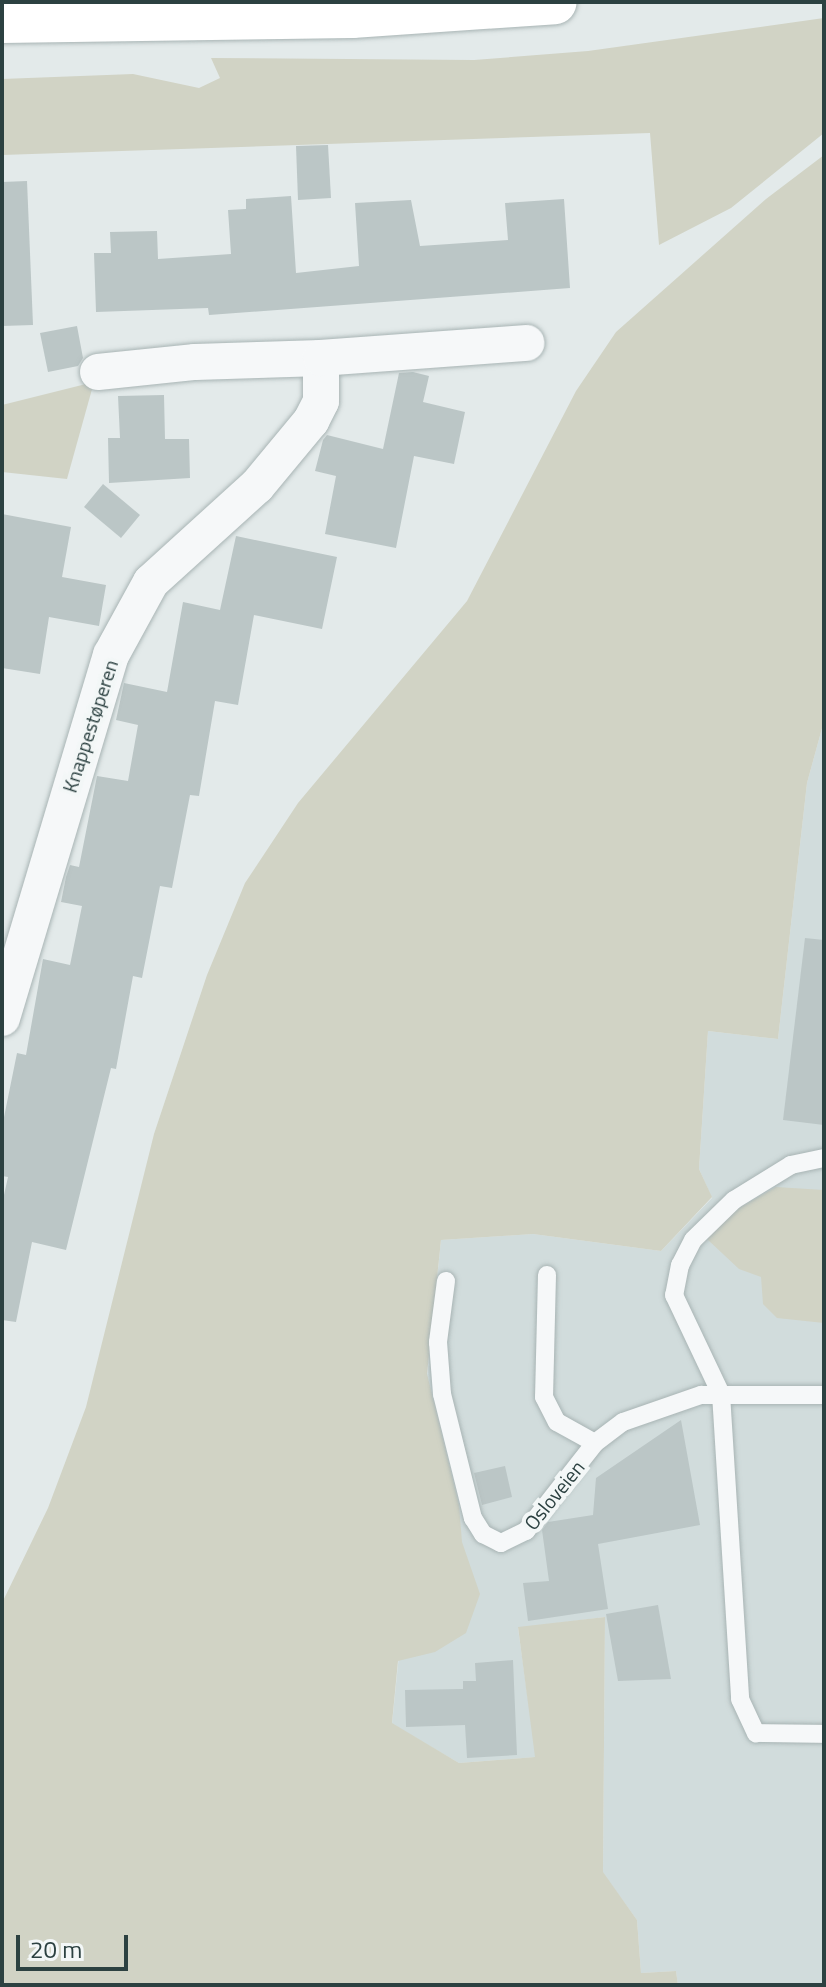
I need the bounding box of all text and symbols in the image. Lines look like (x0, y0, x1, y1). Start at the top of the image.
street label: Knappestøperen (57, 657, 123, 795)
street label: Osloveien (519, 1455, 589, 1535)
scale bar (20, 1919, 132, 1969)
text: 20 m (30, 1931, 82, 1967)

